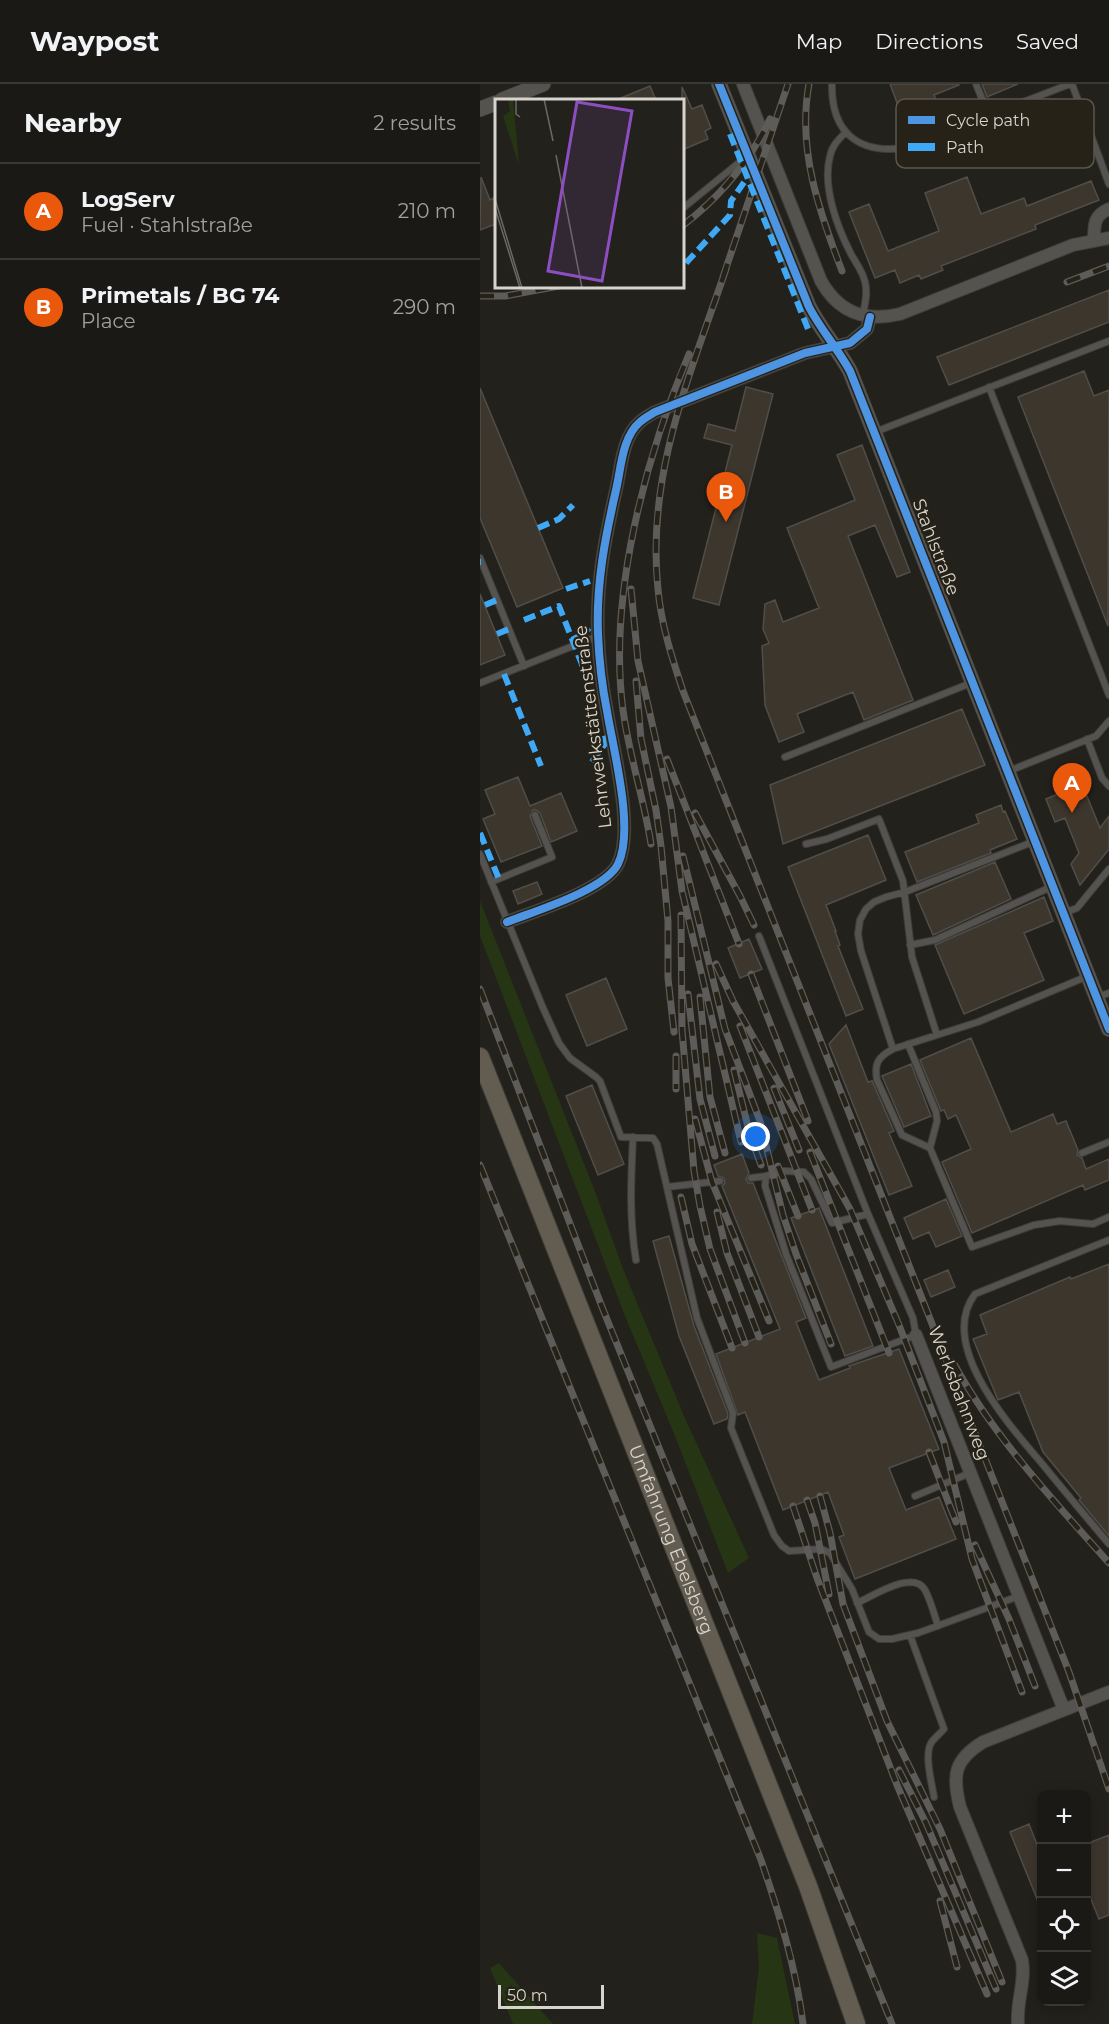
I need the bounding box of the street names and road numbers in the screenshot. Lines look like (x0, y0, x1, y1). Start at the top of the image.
street label: Stahlstraße (907, 496, 965, 599)
street label: Lehrwerkstättenstraße (570, 624, 616, 830)
street label: Werksbahnweg (923, 1323, 995, 1463)
street label: Umfahrung Ebelsberg (624, 1442, 718, 1638)

